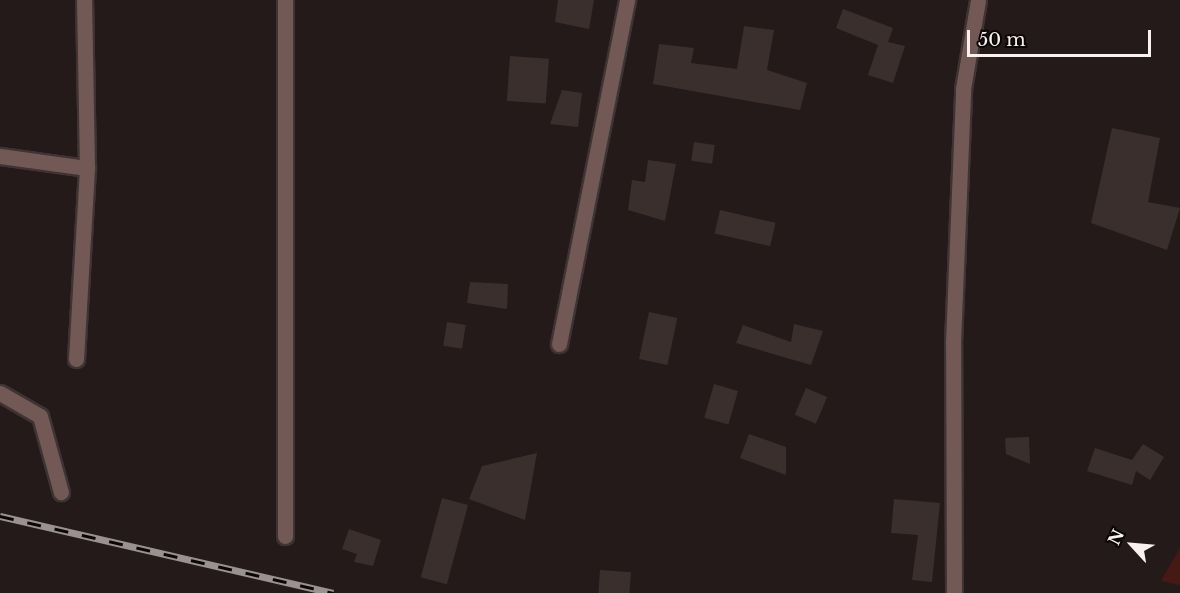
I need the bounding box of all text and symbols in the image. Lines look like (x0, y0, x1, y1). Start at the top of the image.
scale bar (970, 18, 1154, 56)
text: 50 m (978, 29, 1026, 51)
north arrow (1102, 515, 1162, 575)
text: N (1104, 526, 1128, 548)

